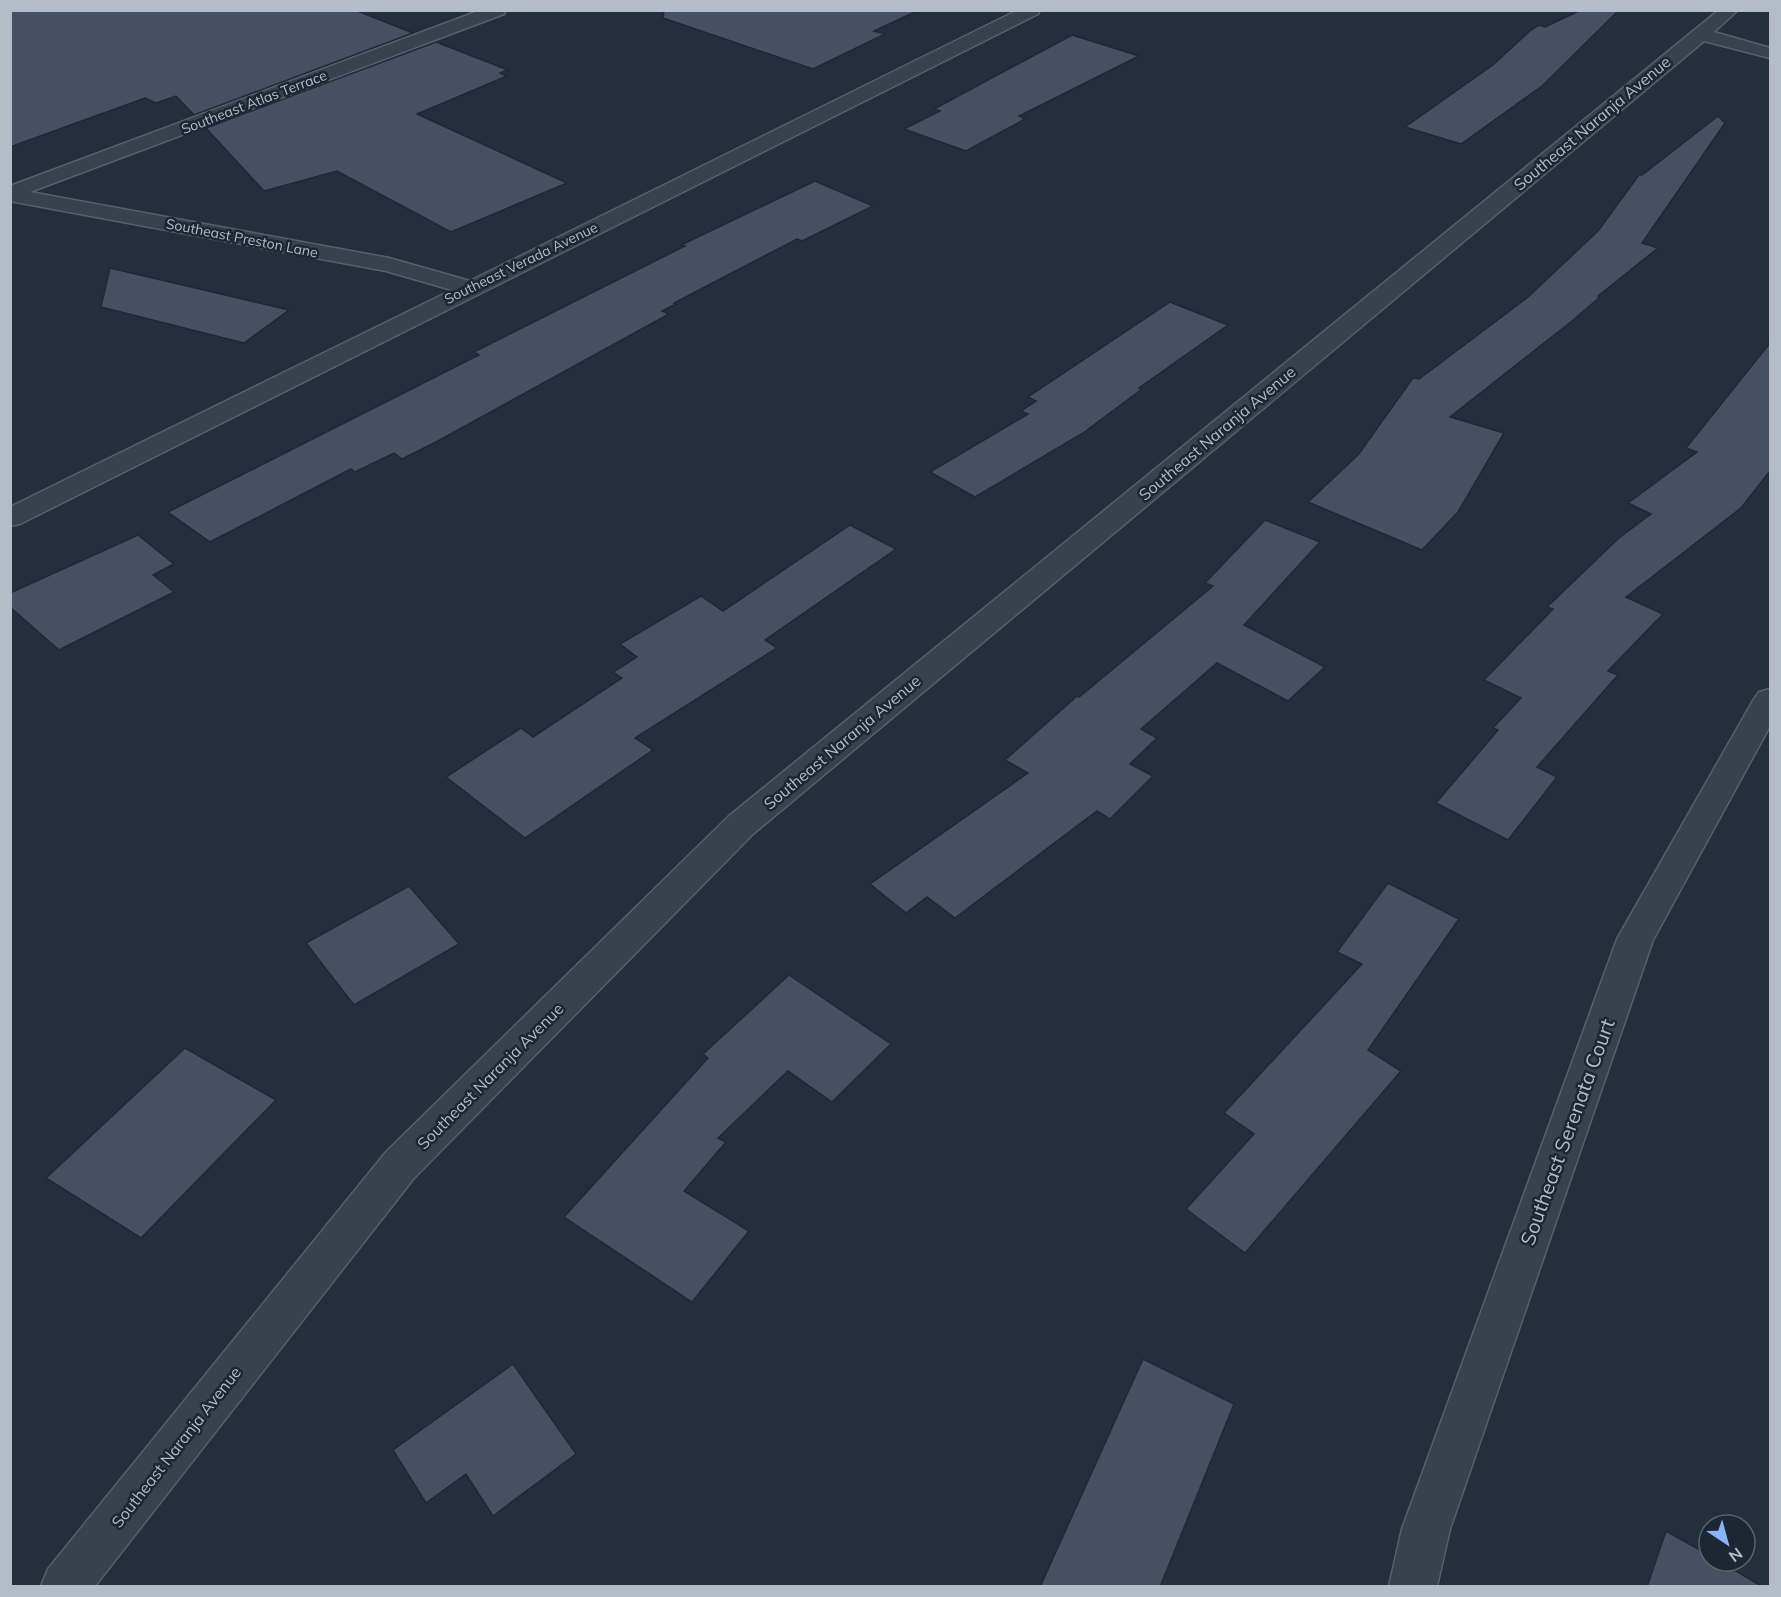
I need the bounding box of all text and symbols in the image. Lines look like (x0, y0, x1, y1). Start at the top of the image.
street label: Southeast Naranja Avenue (1509, 51, 1675, 195)
street label: Southeast Atlas Terrace (179, 66, 329, 138)
street label: Southeast Preston Lane (165, 214, 319, 262)
street label: Southeast Verada Avenue (441, 218, 601, 308)
street label: Southeast Naranja Avenue (1134, 361, 1300, 505)
street label: Southeast Naranja Avenue (759, 670, 925, 814)
street label: Southeast Naranja Avenue (413, 999, 567, 1153)
street label: Southeast Serenata Court (1514, 1015, 1620, 1249)
street label: Southeast Naranja Avenue (107, 1363, 245, 1531)
north arrow (1697, 1513, 1757, 1573)
text: N (1725, 1543, 1747, 1567)

